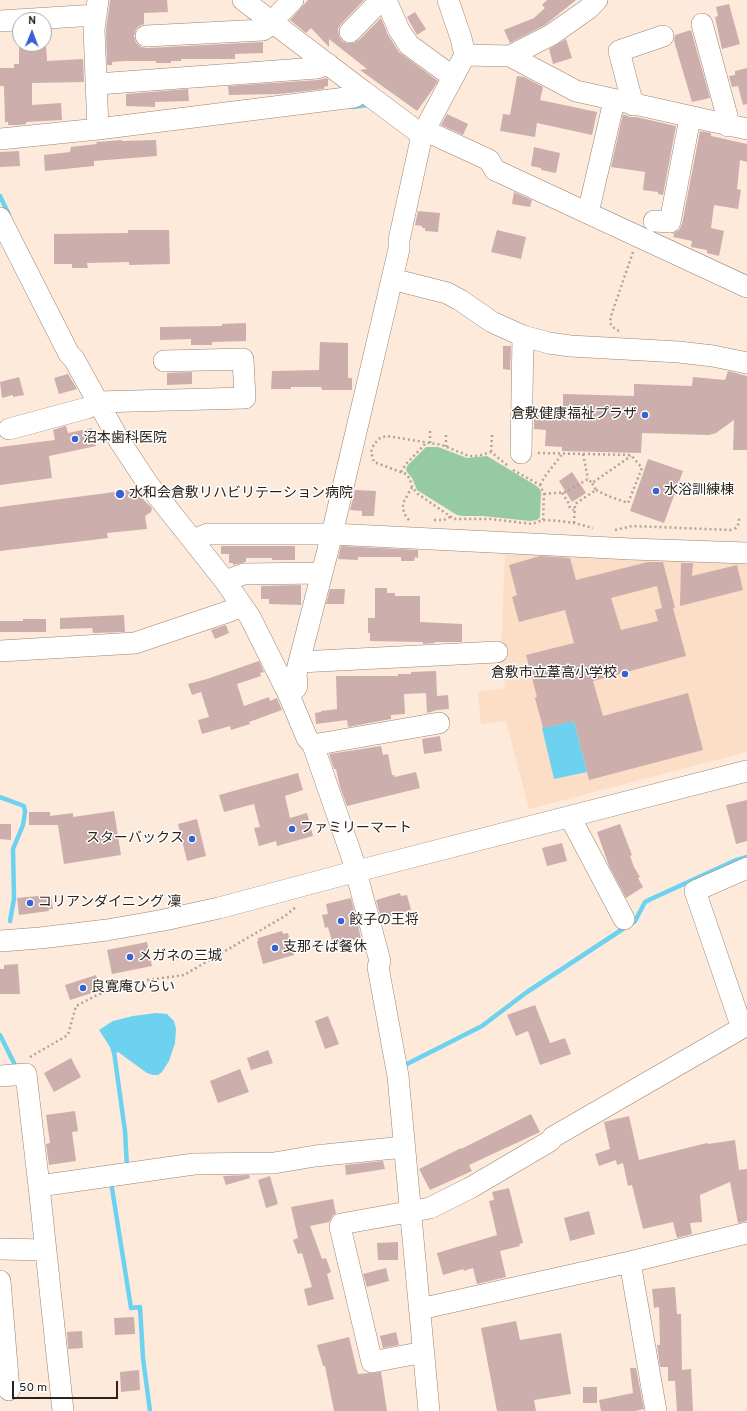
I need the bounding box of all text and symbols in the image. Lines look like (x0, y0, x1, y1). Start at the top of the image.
north arrow (12, 12, 52, 52)
text: N (28, 14, 36, 28)
place label: 倉敷健康福祉プラザ (511, 407, 637, 423)
marker: 倉敷健康福祉プラザ (640, 410, 650, 420)
place label: 沼本歯科医院 (83, 431, 167, 447)
marker: 沼本歯科医院 (70, 434, 80, 444)
place label: 水浴訓練棟 (664, 483, 734, 499)
place label: 水和会倉敷リハビリテーション病院 (129, 486, 353, 502)
marker: 水浴訓練棟 (651, 486, 661, 496)
marker: 水和会倉敷リハビリテーション病院 (114, 488, 126, 500)
place label: 倉敷市立葦高小学校 (491, 666, 617, 682)
marker: 倉敷市立葦高小学校 (620, 669, 630, 679)
place label: ファミリーマート (300, 821, 412, 837)
marker: ファミリーマート (287, 824, 297, 834)
place label: スターバックス (86, 831, 184, 847)
marker: スターバックス (187, 834, 197, 844)
place label: コリアンダイニング 凜 (38, 895, 181, 911)
marker: コリアンダイニング 凜 (25, 898, 35, 908)
place label: 餃子の王将 (349, 913, 419, 929)
marker: 餃子の王将 (336, 916, 346, 926)
place label: 支那そば餐休 (283, 940, 367, 956)
marker: 支那そば餐休 (270, 943, 280, 953)
place label: メガネの三城 (138, 949, 222, 965)
marker: メガネの三城 (125, 952, 135, 962)
place label: 良寛庵ひらい (91, 980, 175, 996)
marker: 良寛庵ひらい (78, 983, 88, 993)
scale bar (14, 1373, 120, 1399)
text: 50 m (19, 1380, 47, 1396)

